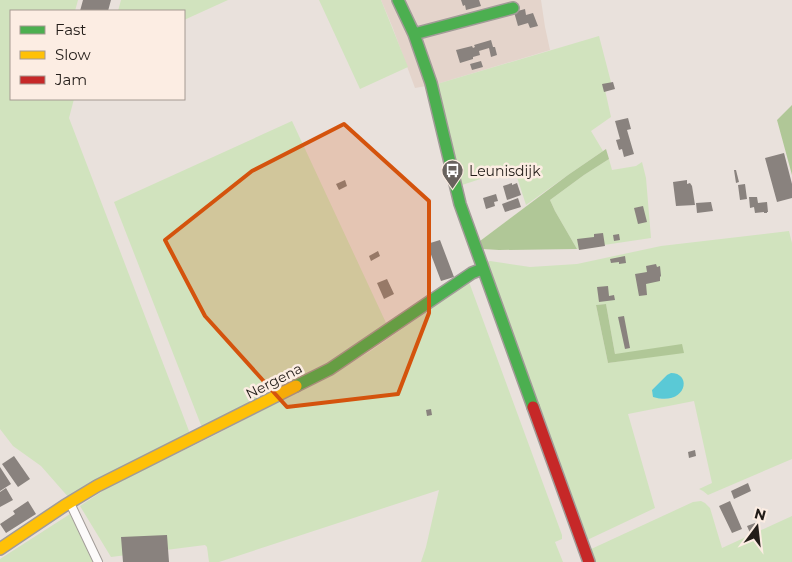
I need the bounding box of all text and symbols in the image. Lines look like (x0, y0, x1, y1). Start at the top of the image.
legend (10, 10, 185, 100)
text: Fast (55, 20, 86, 39)
text: Slow (55, 45, 91, 64)
text: Jam (54, 70, 87, 89)
bus stop icon: Leunisdijk (441, 159, 465, 190)
place label: Leunisdijk (469, 162, 541, 180)
street label: Nergena (243, 359, 305, 403)
north arrow (732, 502, 782, 552)
text: N (753, 504, 768, 525)

